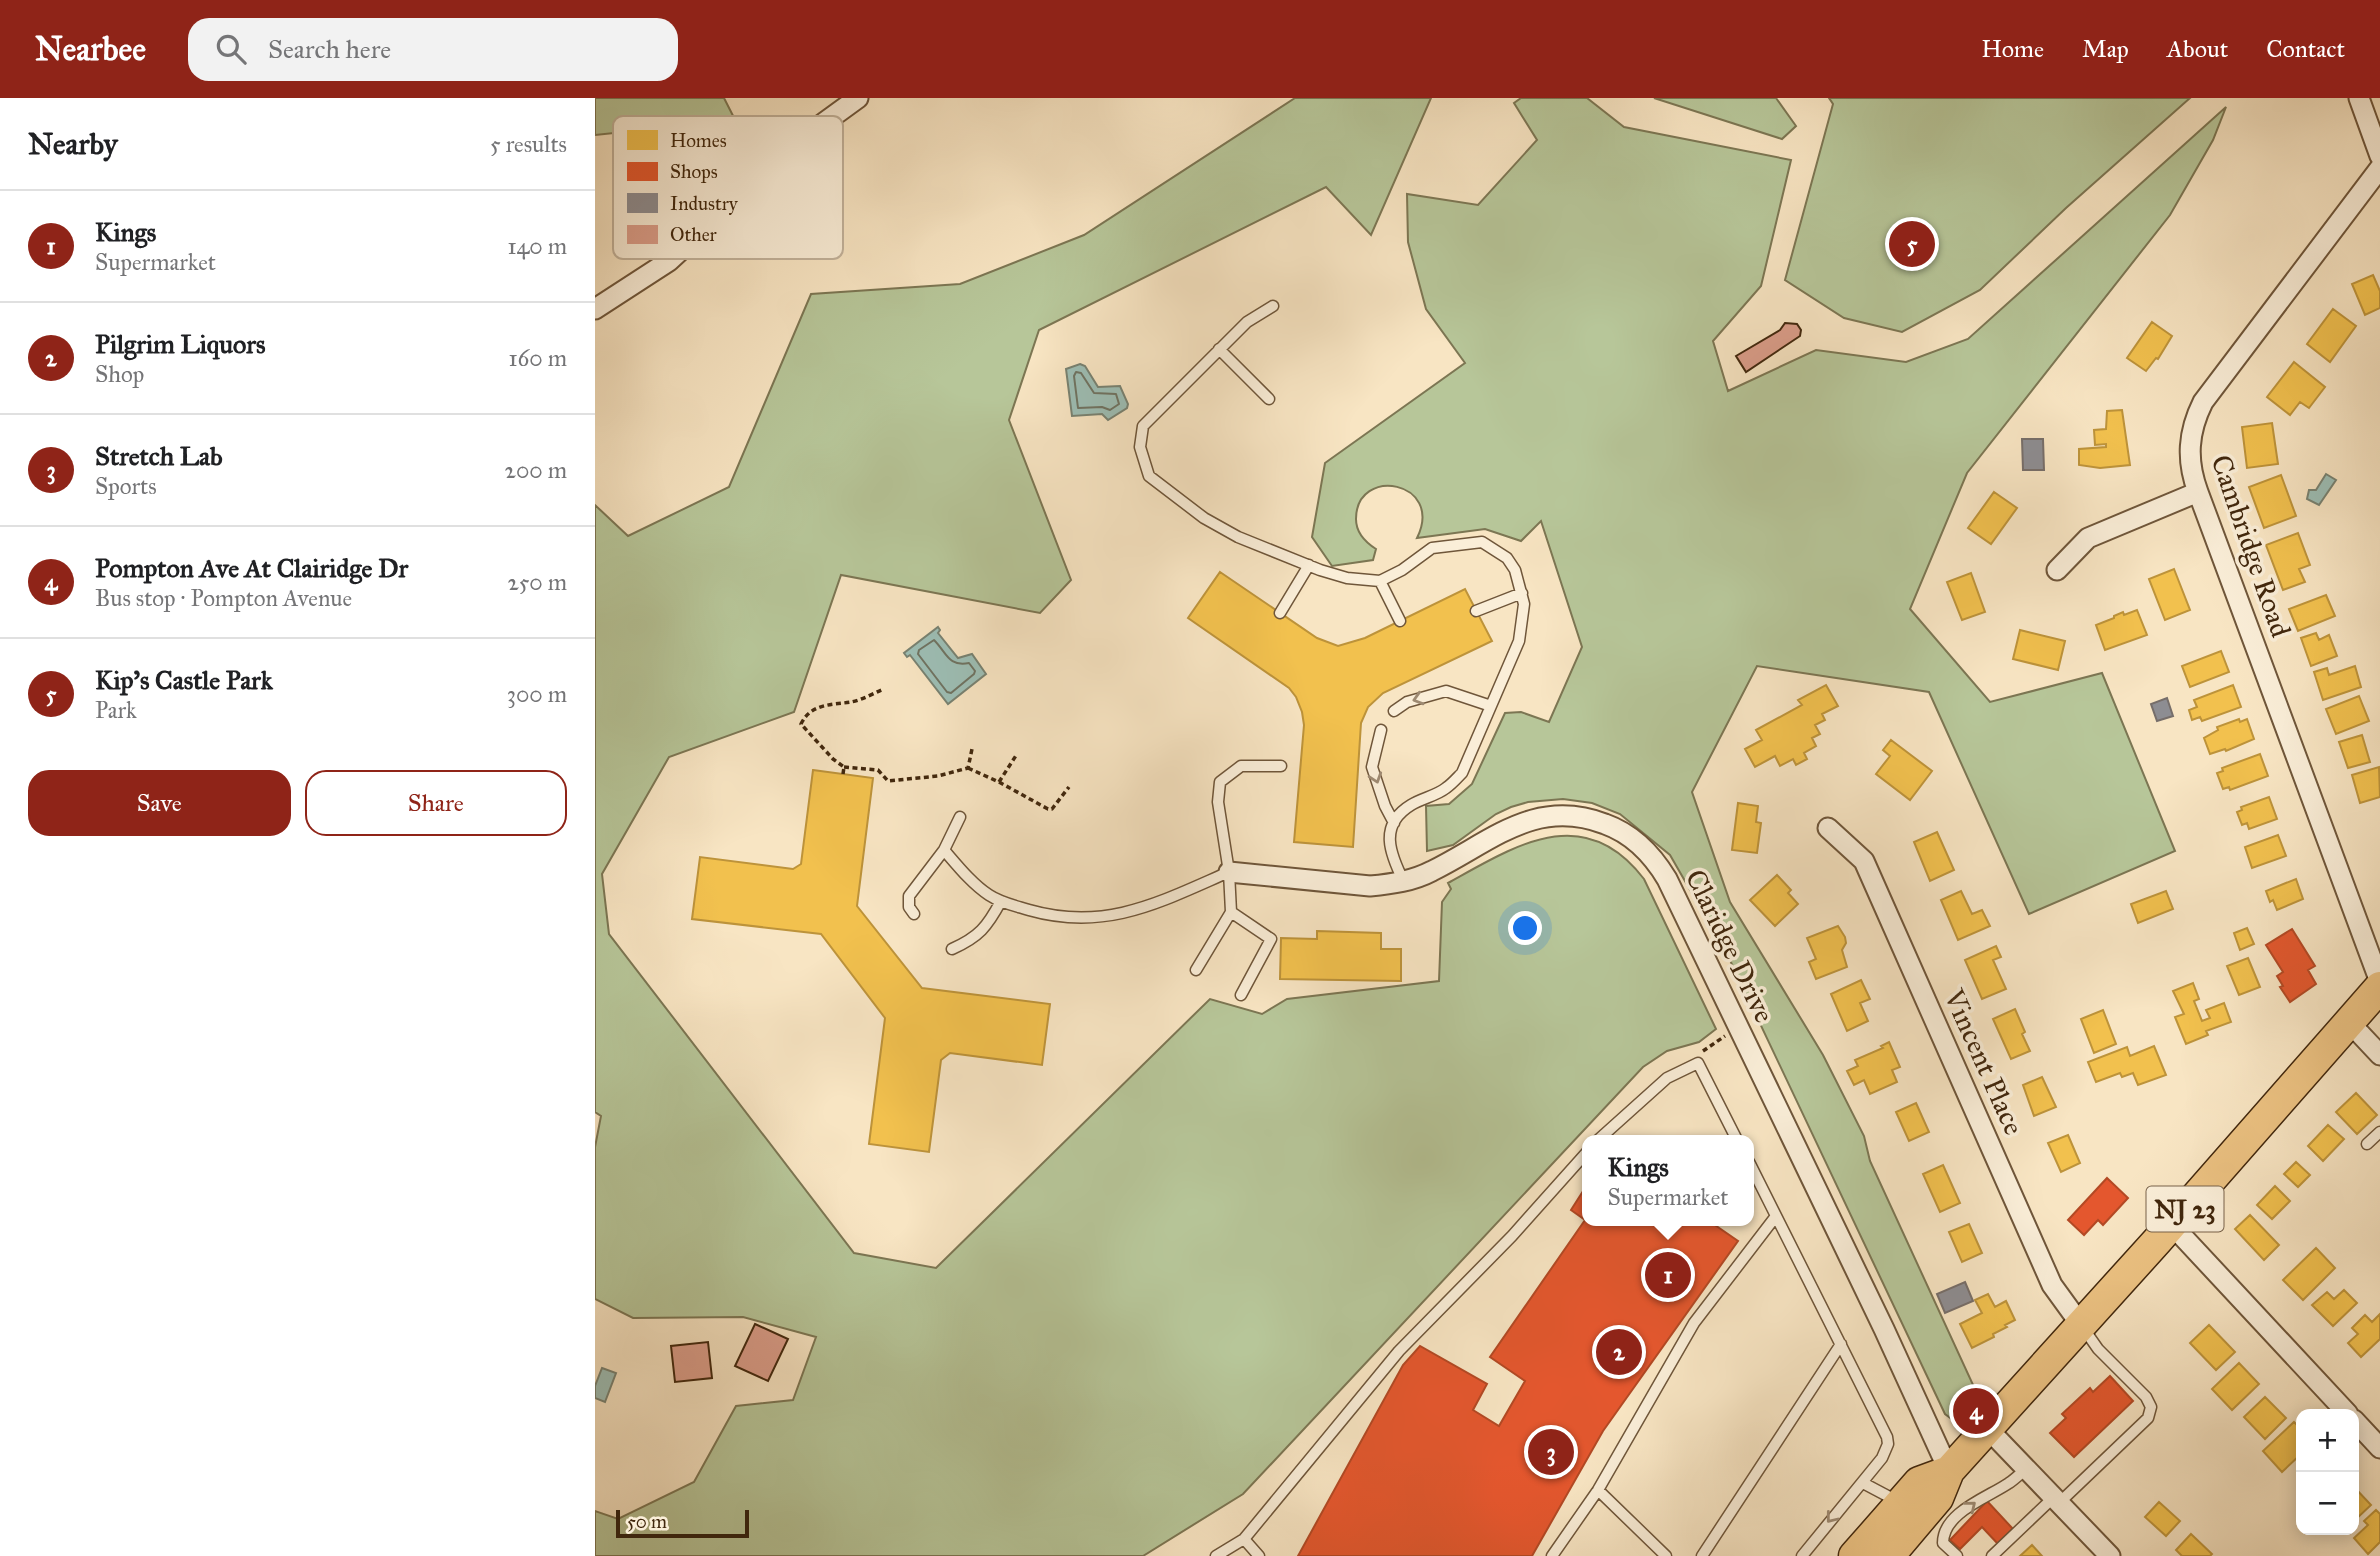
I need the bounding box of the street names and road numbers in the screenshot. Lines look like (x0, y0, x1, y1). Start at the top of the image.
street label: Cambridge Road (2203, 450, 2299, 642)
street label: Claridge Drive (1678, 864, 1782, 1028)
street label: Vincent Place (1936, 983, 2032, 1140)
road number: NJ 23 (2147, 1186, 2223, 1232)

